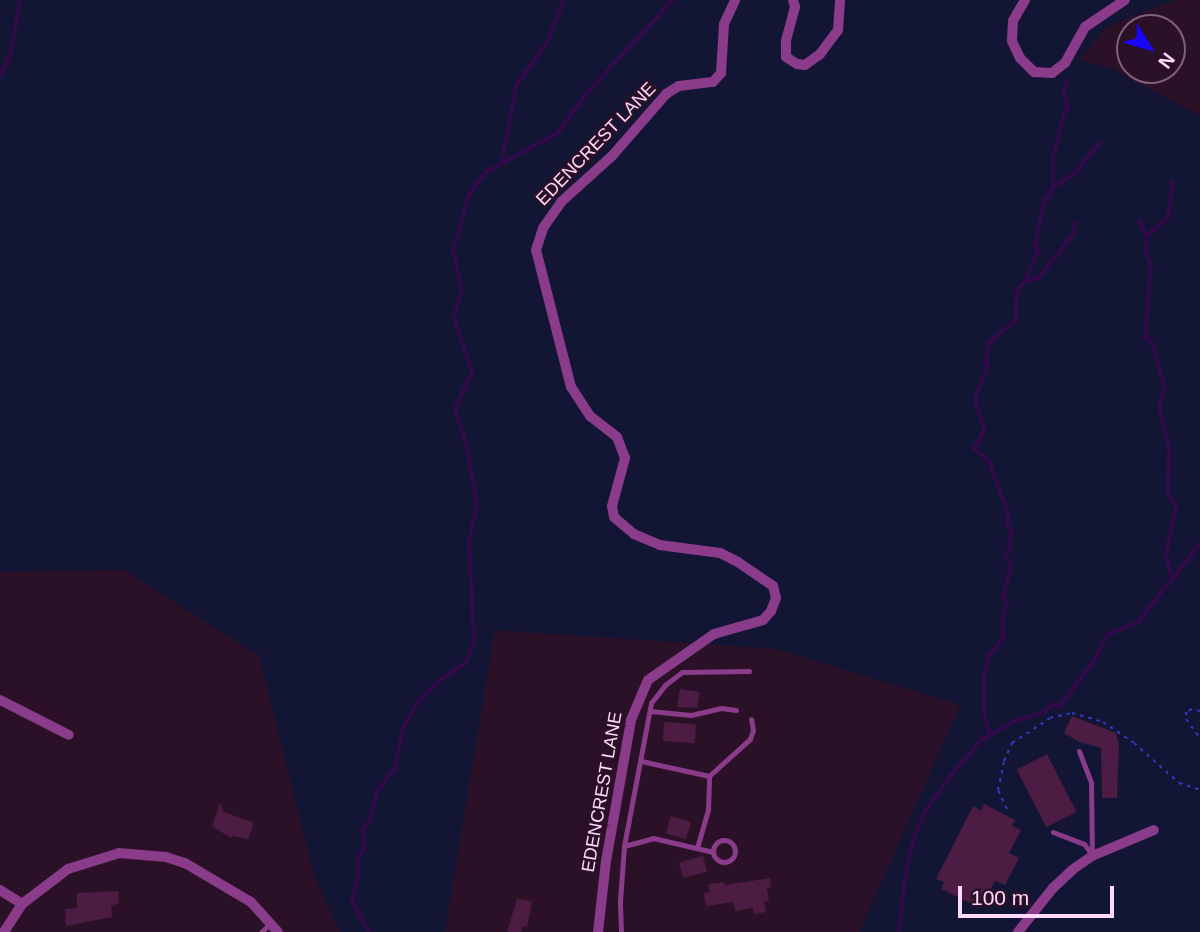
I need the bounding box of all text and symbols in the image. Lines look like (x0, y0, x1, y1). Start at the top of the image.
north arrow (1116, 14, 1186, 84)
text: N (1154, 49, 1179, 73)
street label: EDENCREST LANE (532, 78, 660, 210)
street label: EDENCREST LANE (577, 710, 627, 874)
scale bar (962, 872, 1118, 916)
text: 100 m (971, 886, 1029, 909)

